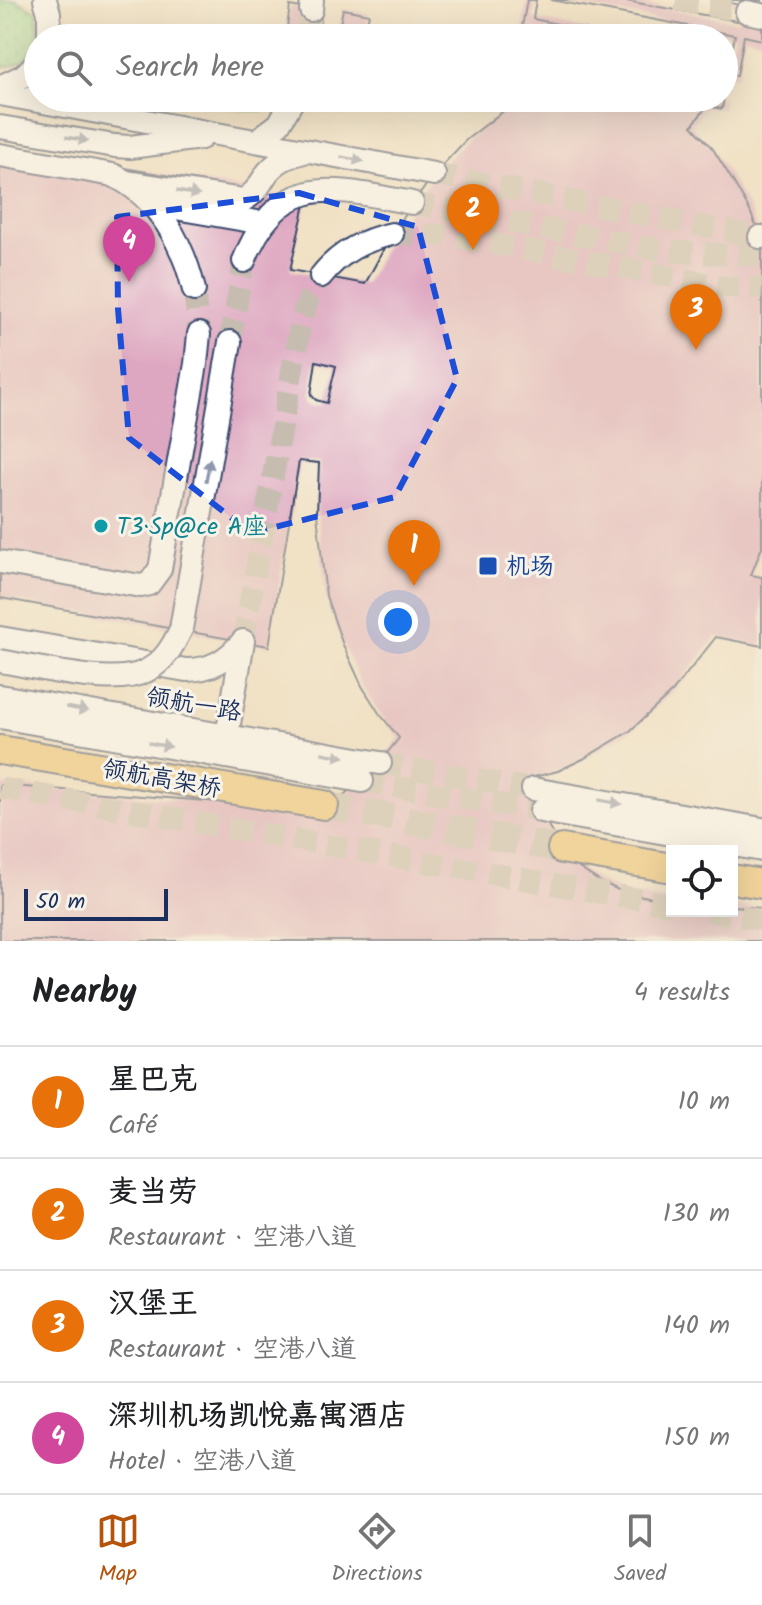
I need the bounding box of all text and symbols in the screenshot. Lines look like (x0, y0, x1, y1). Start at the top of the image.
search box (24, 24, 738, 112)
text: Search here (116, 44, 264, 92)
icon: search (52, 46, 96, 90)
one-way arrow (65, 134, 90, 146)
one-way arrow (340, 153, 365, 165)
pin: 2 (447, 184, 499, 250)
one-way arrow (175, 187, 200, 199)
pin: 4 (103, 216, 155, 282)
pin: 3 (670, 284, 722, 350)
one-way arrow (203, 457, 215, 482)
place label: T3·Sp@ce A座 (117, 508, 266, 547)
marker: T3·Sp@ce A座 (92, 517, 110, 535)
pin: 1 (388, 520, 440, 586)
place label: 机场 (506, 548, 554, 587)
marker: 机场 (477, 555, 499, 577)
your location (378, 602, 418, 642)
street label: 领航一路 (143, 678, 244, 733)
one-way arrow (65, 704, 90, 716)
one-way arrow (147, 739, 172, 752)
one-way arrow (321, 749, 346, 761)
street label: 领航高架桥 (99, 750, 224, 809)
one-way arrow (598, 797, 623, 809)
map controls (666, 845, 738, 917)
button: locate (666, 845, 738, 917)
scale bar (24, 885, 168, 921)
text: 50 m (36, 885, 85, 920)
text: Nearby (32, 966, 137, 1020)
text: 4 results (634, 972, 730, 1014)
text: 星巴克 (108, 1057, 198, 1105)
text: 1 (54, 1081, 62, 1123)
text: 10 m (678, 1081, 730, 1123)
text: Café (108, 1105, 157, 1147)
text: 麦当劳 (108, 1169, 198, 1217)
text: 2 (50, 1193, 66, 1235)
text: 130 m (663, 1193, 730, 1235)
text: Restaurant · 空港八道 (108, 1217, 356, 1259)
text: 汉堡王 (108, 1281, 198, 1329)
text: 3 (51, 1305, 65, 1347)
text: 140 m (663, 1305, 730, 1347)
text: Restaurant · 空港八道 (108, 1329, 356, 1371)
text: 深圳机场凯悦嘉寓酒店 (108, 1393, 408, 1441)
text: 4 (51, 1417, 65, 1459)
text: 150 m (664, 1417, 730, 1459)
text: Hotel · 空港八道 (108, 1441, 296, 1483)
tab: Map (96, 1509, 140, 1592)
tab: Directions (331, 1509, 423, 1592)
tab: Saved (614, 1509, 666, 1592)

